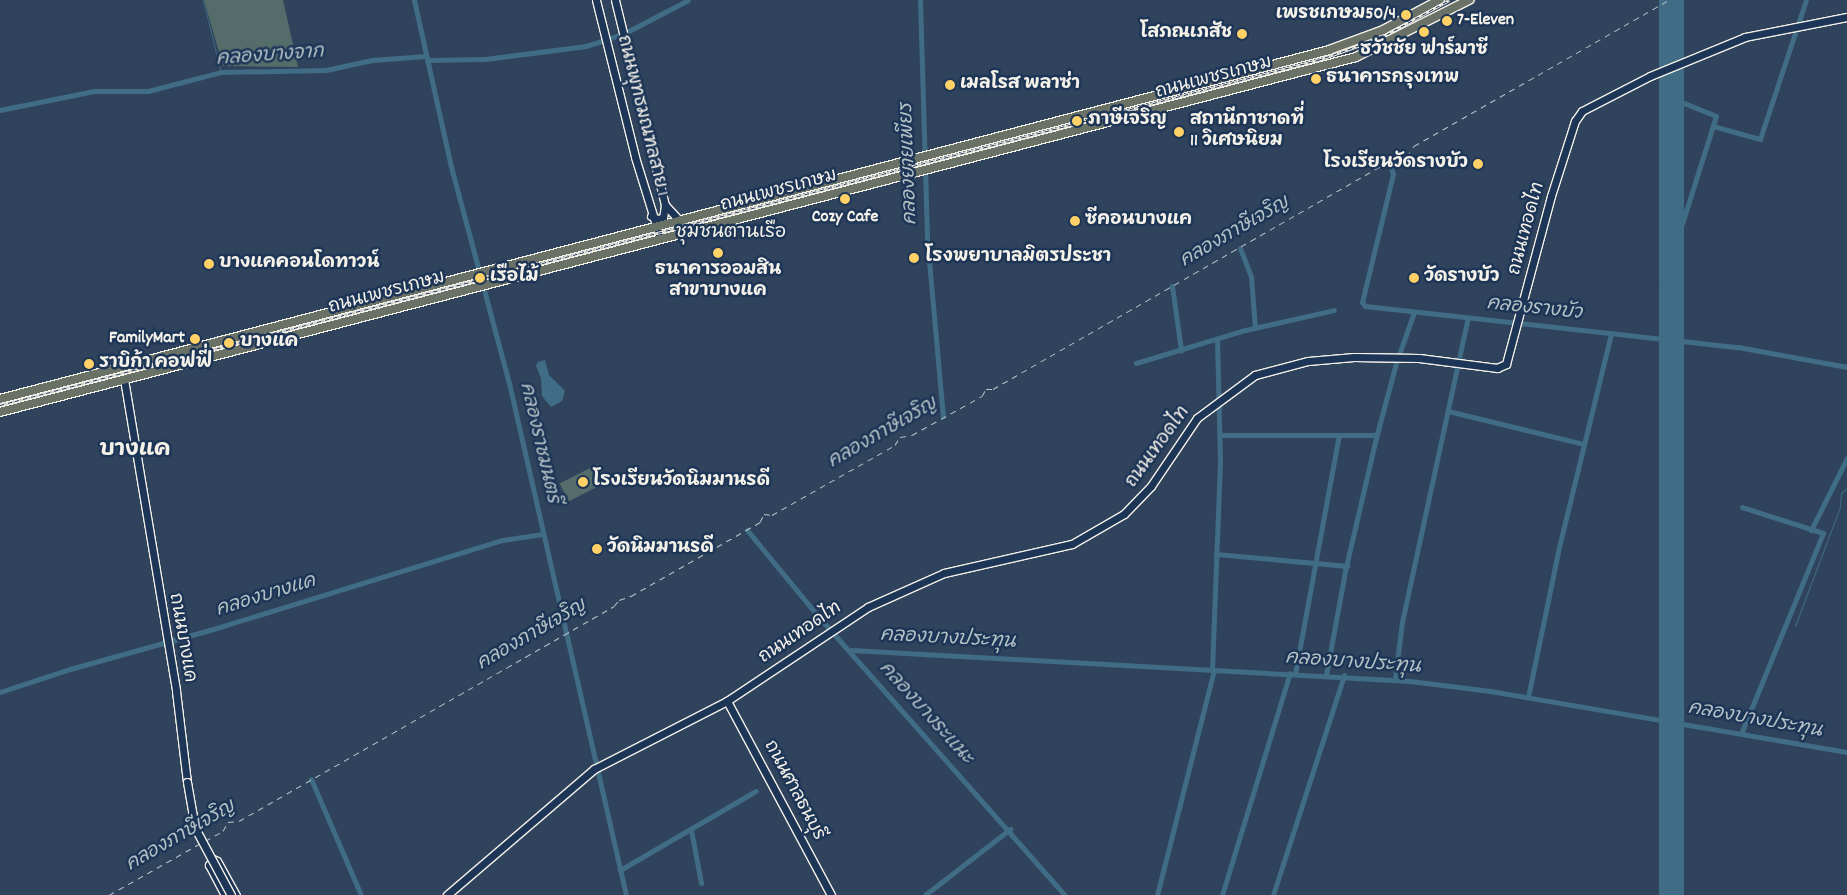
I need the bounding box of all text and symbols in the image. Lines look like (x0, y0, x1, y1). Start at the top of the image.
place label: เพรชเกษม50/4 (1276, 4, 1396, 26)
marker: เพรชเกษม50/4 (1400, 9, 1412, 21)
place label: 7-Eleven (1457, 10, 1514, 32)
marker: 7-Eleven (1441, 15, 1453, 27)
place label: โสภณเภสัช (1140, 23, 1232, 45)
marker: ธวัชชัย ฟาร์มาซี (1418, 26, 1430, 38)
marker: โสภณเภสัช (1236, 28, 1248, 40)
street label: ถนนพุทธมณฑลสาย 1 (611, 33, 671, 199)
place label: ธวัชชัย ฟาร์มาซี (1360, 40, 1488, 62)
water label: คลองบางจาก (216, 42, 324, 72)
street label: ถนนเพชรเกษม (1153, 53, 1275, 105)
place label: ธนาคารกรุงเทพ (1326, 68, 1459, 90)
marker: ธนาคารกรุงเทพ (1310, 73, 1322, 85)
place label: เมลโรส พลาซ่า (960, 74, 1080, 96)
marker: เมลโรส พลาซ่า (944, 79, 956, 91)
water label: คลองยายเพียร (896, 103, 924, 225)
place label: ภาษีเจริญ (1088, 110, 1167, 132)
place label: สถานีกาชาดที่ 11 วิเศษนิยม (1190, 111, 1304, 154)
marker: ภาษีเจริญ (1070, 114, 1084, 128)
marker: สถานีกาชาดที่ 11 วิเศษนิยม (1172, 125, 1186, 139)
place label: โรงเรียนวัดรางบัว (1323, 153, 1468, 175)
marker: โรงเรียนวัดรางบัว (1472, 158, 1484, 170)
street label: ถนนเพชรเกษม (718, 166, 840, 218)
street label: ถนนเทอดไท (1505, 180, 1551, 278)
marker: Cozy Cafe (839, 193, 851, 205)
water label: คลองภาษีเจริญ (1176, 193, 1294, 273)
place label: Cozy Cafe (812, 207, 878, 229)
place label: ซีคอนบางแค (1085, 210, 1192, 232)
marker: ซีคอนบางแค (1069, 215, 1081, 227)
district label: ชุมชนตานเรือ (676, 223, 786, 245)
marker: ธนาคารออมสิน สาขาบางแค (712, 247, 724, 259)
place label: โรงพยาบาลมิตรประชา (925, 247, 1111, 269)
marker: โรงพยาบาลมิตรประชา (907, 251, 921, 265)
place label: บางแคคอนโดทาวน์ (219, 253, 379, 275)
marker: บางแคคอนโดทาวน์ (203, 258, 215, 270)
place label: ธนาคารออมสิน สาขาบางแค (655, 261, 781, 304)
place label: เรือไม้ (490, 267, 539, 289)
place label: วัดรางบัว (1424, 267, 1499, 289)
street label: ถนนเพชรเกษม (326, 268, 448, 320)
marker: เรือไม้ (474, 272, 486, 284)
marker: วัดรางบัว (1408, 272, 1420, 284)
water label: คลองรางบัว (1485, 294, 1583, 326)
place label: FamilyMart (109, 328, 185, 350)
place label: บางแค (240, 332, 298, 354)
marker: FamilyMart (189, 333, 201, 345)
marker: บางแค (222, 336, 236, 350)
place label: ราบิก้า คอฟฟี่ (99, 353, 212, 375)
marker: ราบิก้า คอฟฟี่ (83, 358, 95, 370)
water label: คลองราชมนตรี (513, 381, 563, 505)
water label: คลองภาษีเจริญ (824, 394, 942, 474)
street label: ถนนเทอดไท (1122, 403, 1196, 493)
district label: บางแค (99, 438, 171, 464)
place label: โรงเรียนวัดนิมมานรดี (593, 471, 770, 493)
marker: โรงเรียนวัดนิมมานรดี (577, 476, 589, 488)
place label: วัดนิมมานรดี (607, 538, 714, 560)
marker: วัดนิมมานรดี (591, 543, 603, 555)
water label: คลองบางแค (214, 571, 318, 623)
street label: ถนนบางแค (163, 592, 199, 684)
water label: คลองภาษีเจริญ (473, 596, 591, 676)
street label: ถนนเทอดไท (756, 598, 846, 670)
water label: คลองบางประทุน (880, 625, 1016, 655)
water label: คลองบางประทุน (1284, 648, 1422, 680)
water label: คลองบางระแนะ (873, 658, 977, 770)
water label: คลองบางประทุน (1686, 698, 1824, 744)
street label: ถนนศาลธนบุรี (758, 737, 828, 845)
water label: คลองภาษีเจริญ (122, 797, 240, 877)

